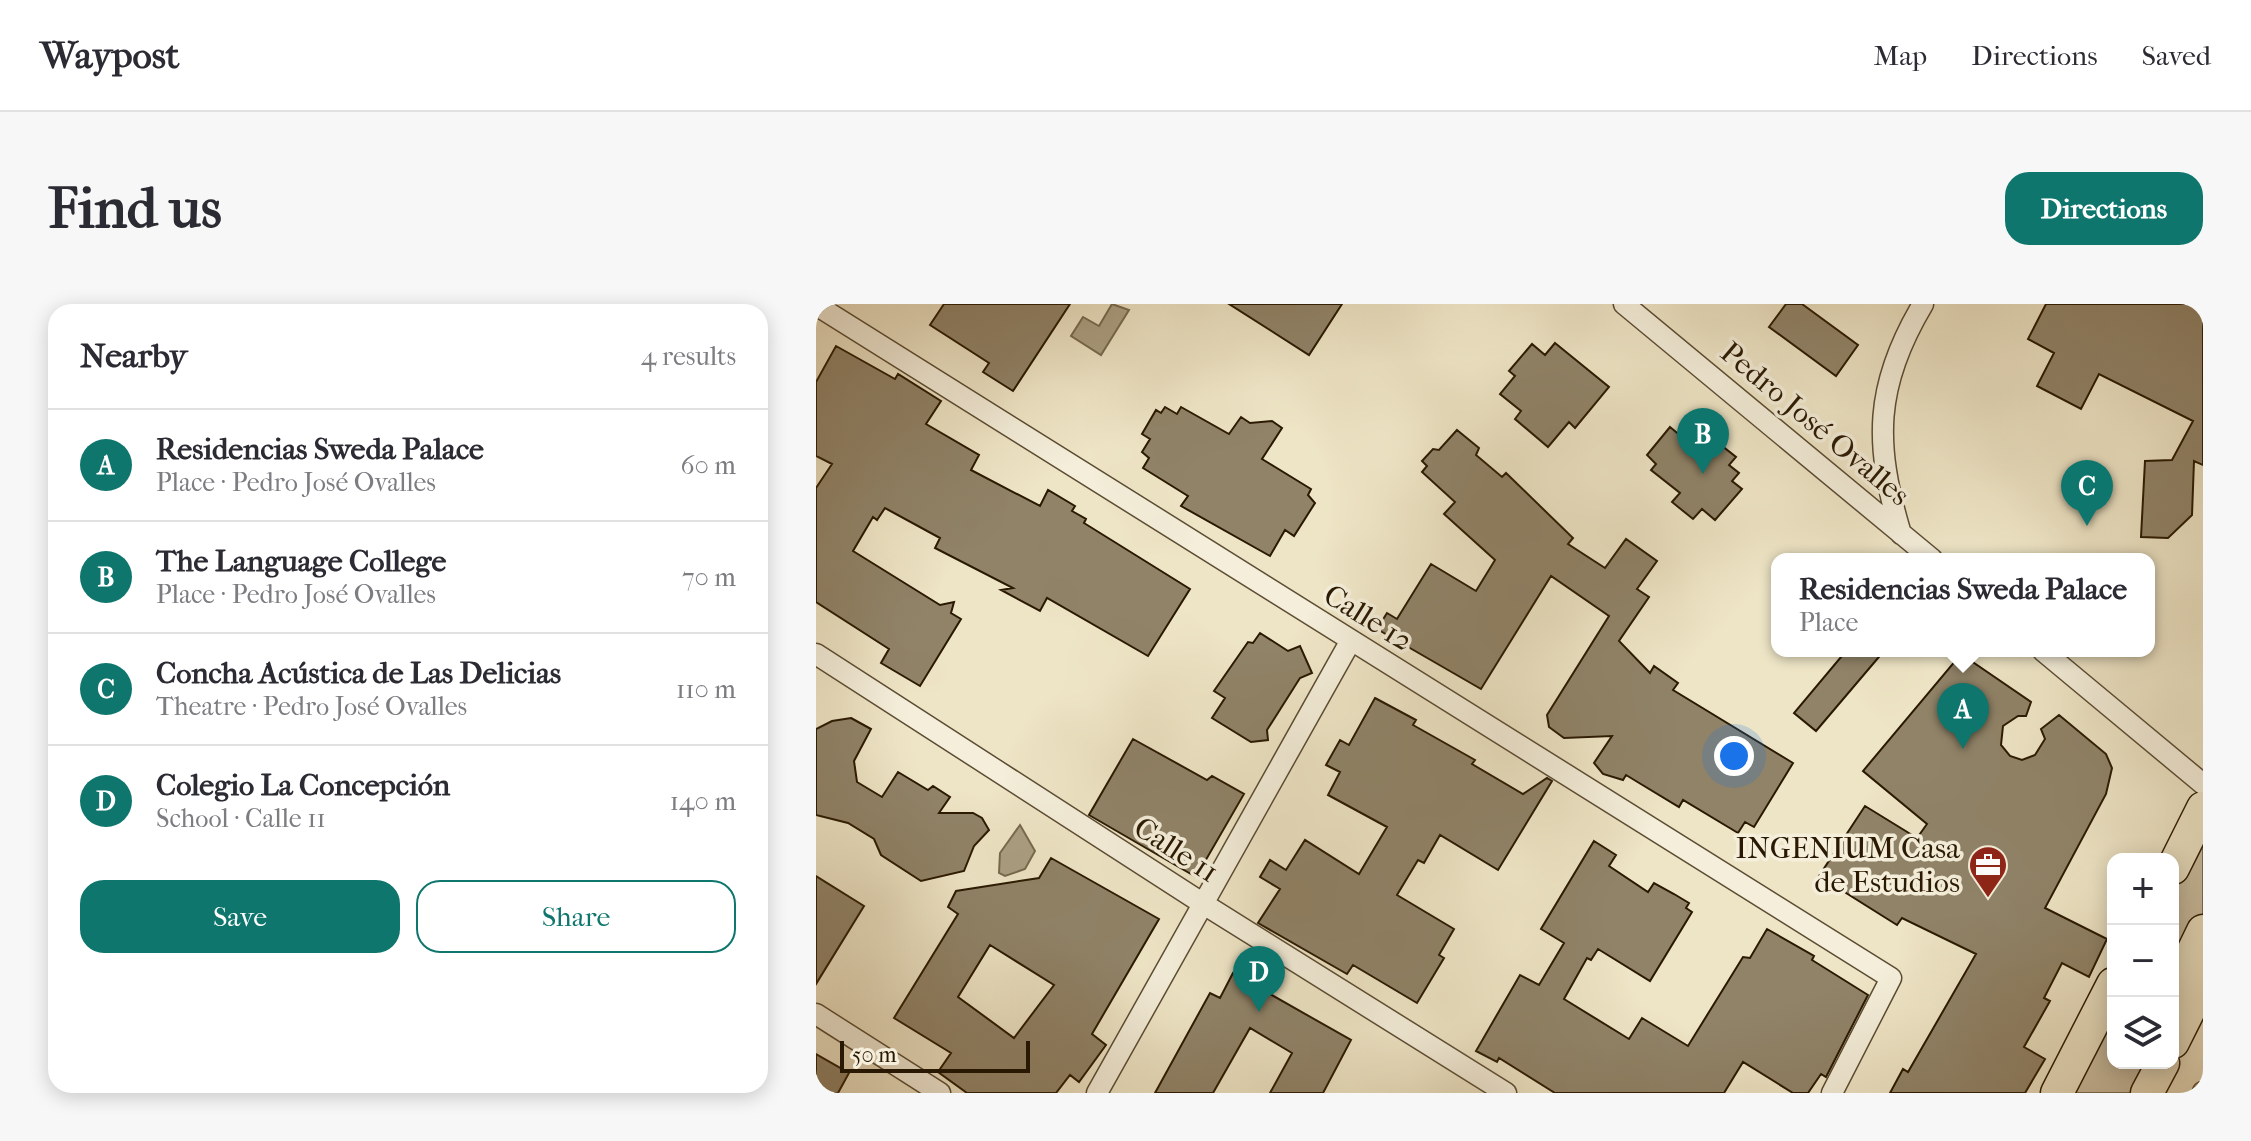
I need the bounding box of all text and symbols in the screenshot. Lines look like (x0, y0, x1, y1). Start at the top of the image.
text: Waypost (40, 33, 179, 78)
text: Map (1874, 39, 1927, 72)
text: Directions (1971, 39, 2098, 72)
text: Saved (2142, 39, 2211, 72)
button: Directions (2005, 172, 2203, 245)
text: Find us (48, 176, 222, 241)
street label: Pedro José Ovalles (1713, 335, 1917, 513)
text: Nearby (80, 336, 187, 376)
text: 4 results (641, 341, 736, 372)
pin: B (1677, 408, 1729, 474)
text: Residencias Sweda Palace (156, 432, 484, 467)
text: A (98, 450, 114, 481)
text: 60 m (680, 450, 736, 481)
pin: C (2061, 460, 2113, 526)
text: Place · Pedro José Ovalles (156, 467, 436, 498)
text: The Language College (156, 544, 446, 579)
popup (1771, 553, 2155, 657)
text: B (98, 562, 114, 593)
text: 70 m (682, 562, 736, 593)
text: Residencias Sweda Palace (1799, 572, 2127, 607)
street label: Calle 12 (1317, 577, 1419, 659)
text: Place · Pedro José Ovalles (156, 579, 436, 610)
text: Place (1799, 607, 1858, 638)
text: Concha Acústica de Las Delicias (156, 656, 561, 691)
text: C (97, 674, 115, 705)
text: 110 m (676, 674, 736, 705)
pin: A (1937, 683, 1989, 749)
text: Theatre · Pedro José Ovalles (156, 691, 467, 722)
your location (1714, 736, 1754, 776)
text: Colegio La Concepción (156, 768, 450, 803)
text: D (96, 786, 116, 817)
text: 140 m (670, 786, 736, 817)
text: School · Calle 11 (156, 803, 326, 834)
street label: Calle 11 (1127, 810, 1225, 890)
place label: INGENIUM Casa de Estudios (1736, 831, 1961, 900)
office icon: INGENIUM Casa de Estudios (1967, 844, 2009, 899)
map controls (2107, 853, 2179, 1069)
button: + (2107, 853, 2179, 925)
button: Save (80, 880, 400, 953)
button: Share (416, 880, 736, 953)
button: − (2107, 925, 2179, 997)
pin: D (1233, 946, 1285, 1012)
button: layers (2107, 997, 2179, 1069)
scale bar (840, 1037, 1030, 1073)
text: 50 m (852, 1042, 897, 1068)

